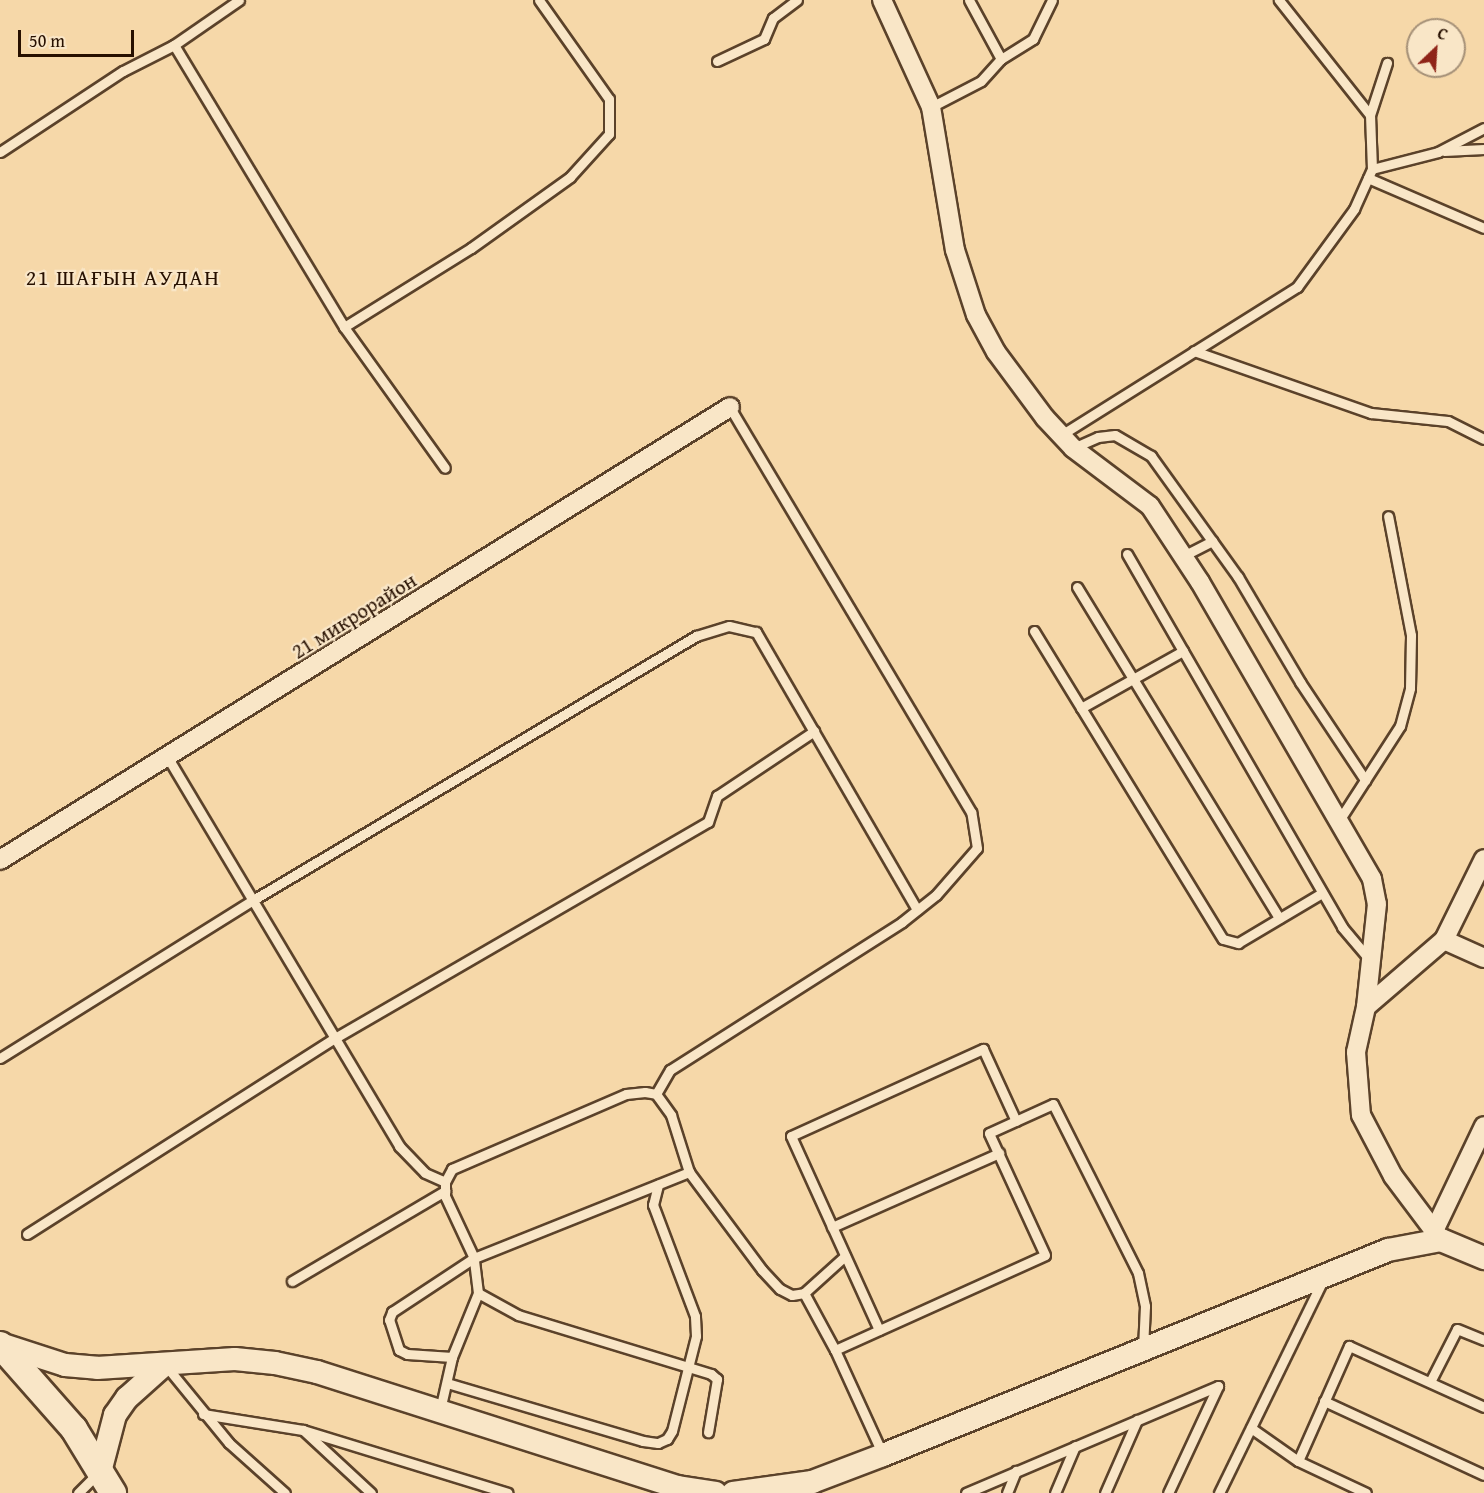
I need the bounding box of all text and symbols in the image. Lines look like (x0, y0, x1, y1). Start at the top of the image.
scale bar (21, 18, 136, 56)
north arrow (1406, 18, 1466, 78)
text: С (1434, 21, 1452, 46)
text: 50 m (29, 27, 65, 54)
district label: 21 ШАҒЫН АУДАН (26, 265, 220, 291)
street label: 21 микрорайон (287, 568, 421, 664)

